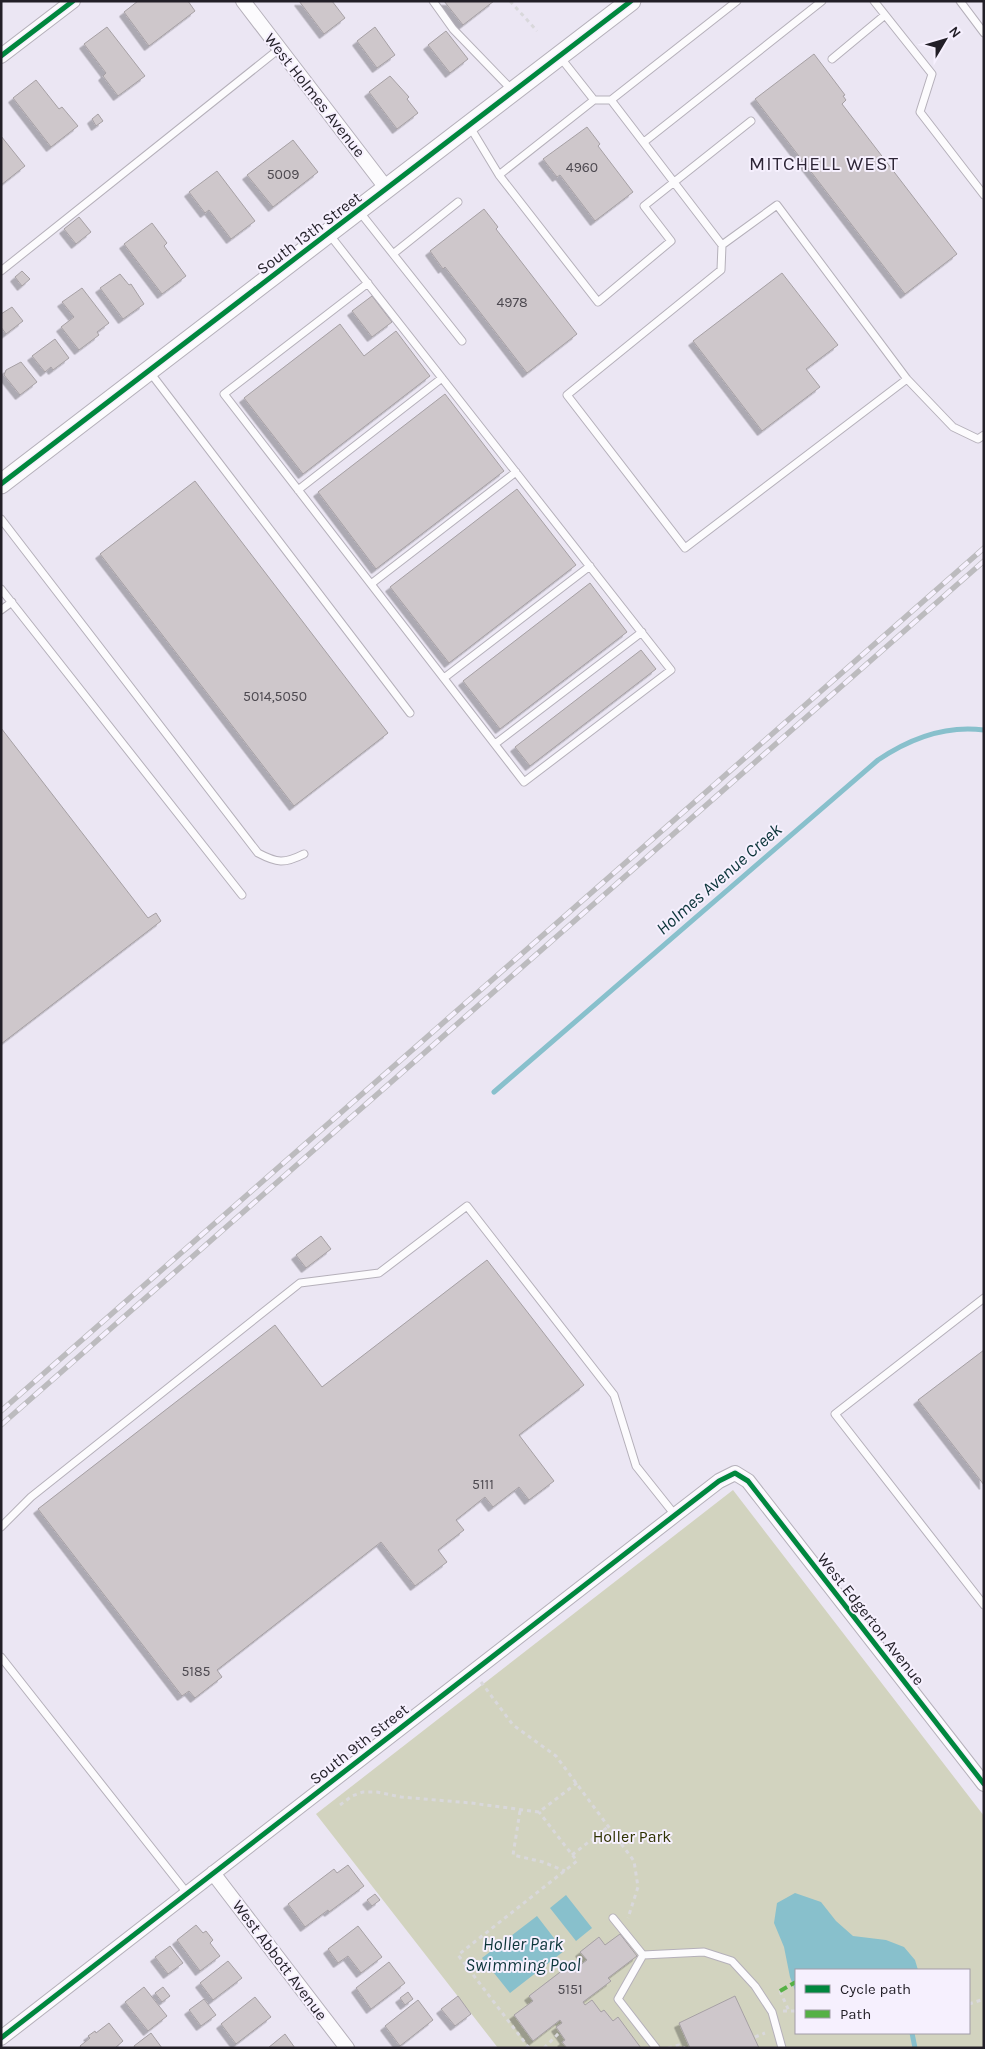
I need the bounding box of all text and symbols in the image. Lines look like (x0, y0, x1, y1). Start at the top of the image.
north arrow (920, 15, 970, 65)
text: N (945, 23, 965, 41)
street label: West Holmes Avenue (261, 29, 369, 161)
district label: MITCHELL WEST (749, 153, 899, 175)
house number: 4960 (566, 159, 598, 176)
house number: 5009 (267, 166, 299, 183)
street label: South 13th Street (253, 188, 365, 278)
house number: 4978 (496, 294, 528, 311)
house number: 5014,5050 (243, 688, 307, 705)
water label: Holmes Avenue Creek (652, 818, 787, 940)
house number: 5111 (472, 1476, 494, 1493)
street label: West Edgerton Avenue (813, 1549, 929, 1689)
house number: 5185 (181, 1663, 211, 1680)
street label: South 9th Street (306, 1699, 412, 1789)
park label: Holler Park (593, 1827, 671, 1846)
street label: West Abbott Avenue (229, 1896, 331, 2024)
water label: Holler Park Swimming Pool (465, 1933, 581, 1976)
legend (795, 1969, 970, 2034)
text: Cycle path (840, 1980, 911, 1998)
house number: 5151 (557, 1981, 583, 1998)
text: Path (840, 2005, 871, 2023)

